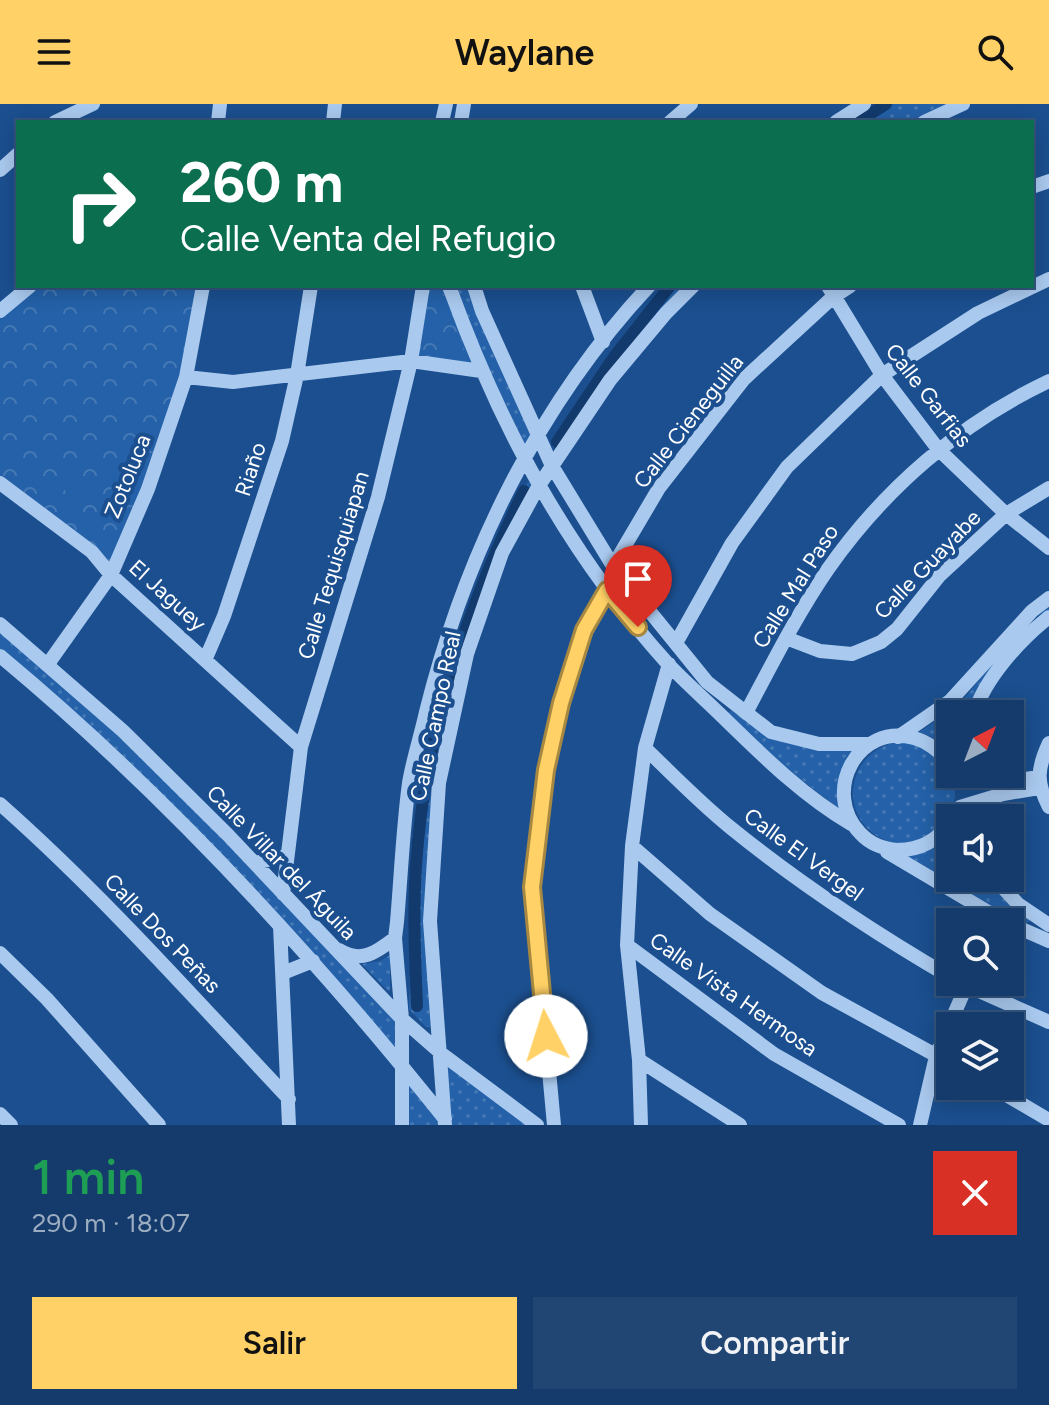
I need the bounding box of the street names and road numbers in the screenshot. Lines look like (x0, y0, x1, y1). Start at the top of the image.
street label: Calle Garfias (880, 338, 978, 453)
street label: Calle Cieneguilla (628, 349, 749, 494)
street label: Zotoluca (98, 430, 156, 522)
street label: Riaño (229, 439, 272, 500)
street label: Calle Tequisquiapan (292, 468, 375, 662)
street label: Calle Guayabe (868, 504, 986, 625)
street label: Calle Mal Paso (747, 519, 844, 653)
street label: El Jaguey (124, 554, 212, 637)
street label: Calle Campo Real (404, 629, 467, 804)
street label: Calle Villar del Águila (201, 779, 362, 945)
street label: Calle El Vergel (739, 802, 869, 907)
street label: Calle Dos Peñas (99, 868, 227, 999)
street label: Calle Vista Hermosa (645, 926, 823, 1062)

